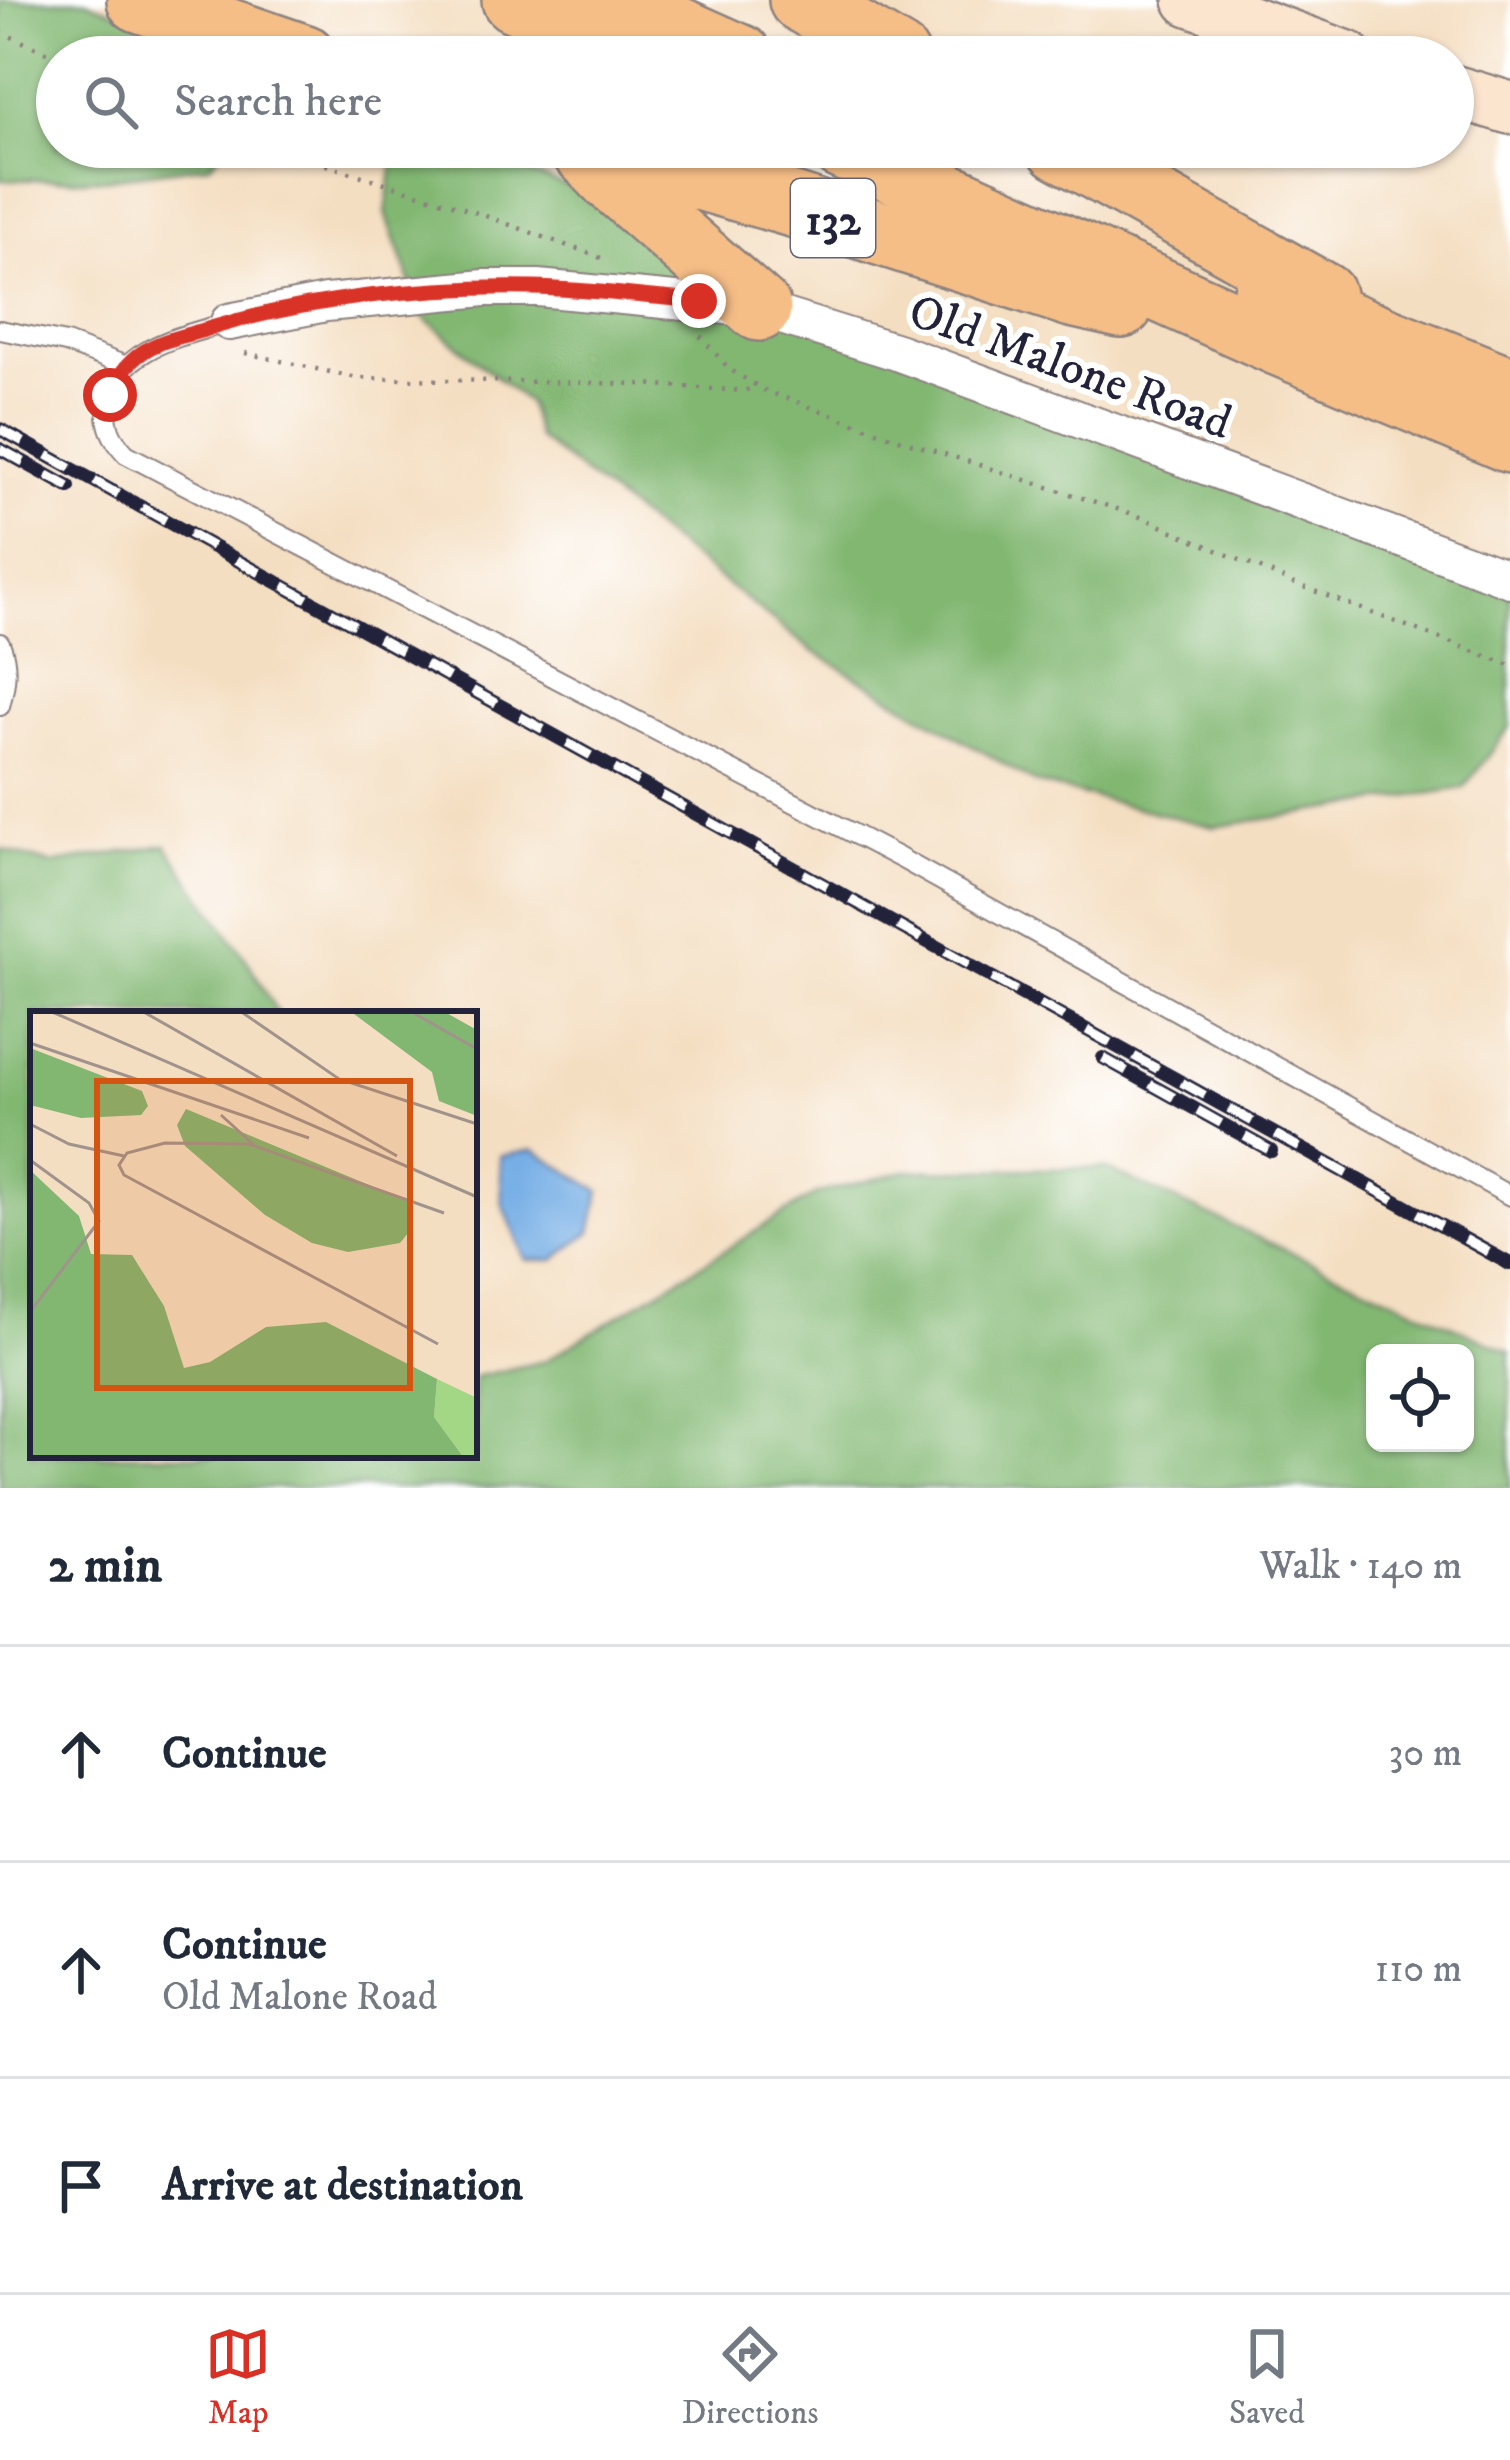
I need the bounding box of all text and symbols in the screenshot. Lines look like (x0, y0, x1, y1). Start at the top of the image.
search box (36, 36, 1474, 168)
icon: search (78, 69, 144, 135)
text: Search here (174, 74, 382, 130)
road number: 132 (791, 179, 875, 257)
route end (672, 274, 726, 328)
street label: Old Malone Road (901, 282, 1239, 454)
route start (83, 368, 137, 422)
inset map (30, 1011, 477, 1458)
map controls (1366, 1344, 1474, 1452)
button: locate (1366, 1344, 1474, 1452)
text: 2 min (48, 1534, 162, 1598)
text: Walk · 140 m (1259, 1542, 1462, 1591)
icon: ahead (48, 1721, 114, 1787)
text: Continue (162, 1726, 327, 1782)
text: 30 m (1389, 1729, 1462, 1778)
text: Continue (162, 1917, 327, 1973)
icon: ahead (48, 1937, 114, 2003)
text: 110 m (1375, 1945, 1462, 1994)
text: Old Malone Road (162, 1973, 437, 2022)
icon: arrive (48, 2153, 114, 2219)
text: Arrive at destination (162, 2158, 523, 2214)
tab: Map (205, 2321, 271, 2434)
tab: Directions (682, 2321, 818, 2434)
tab: Saved (1229, 2321, 1305, 2434)

